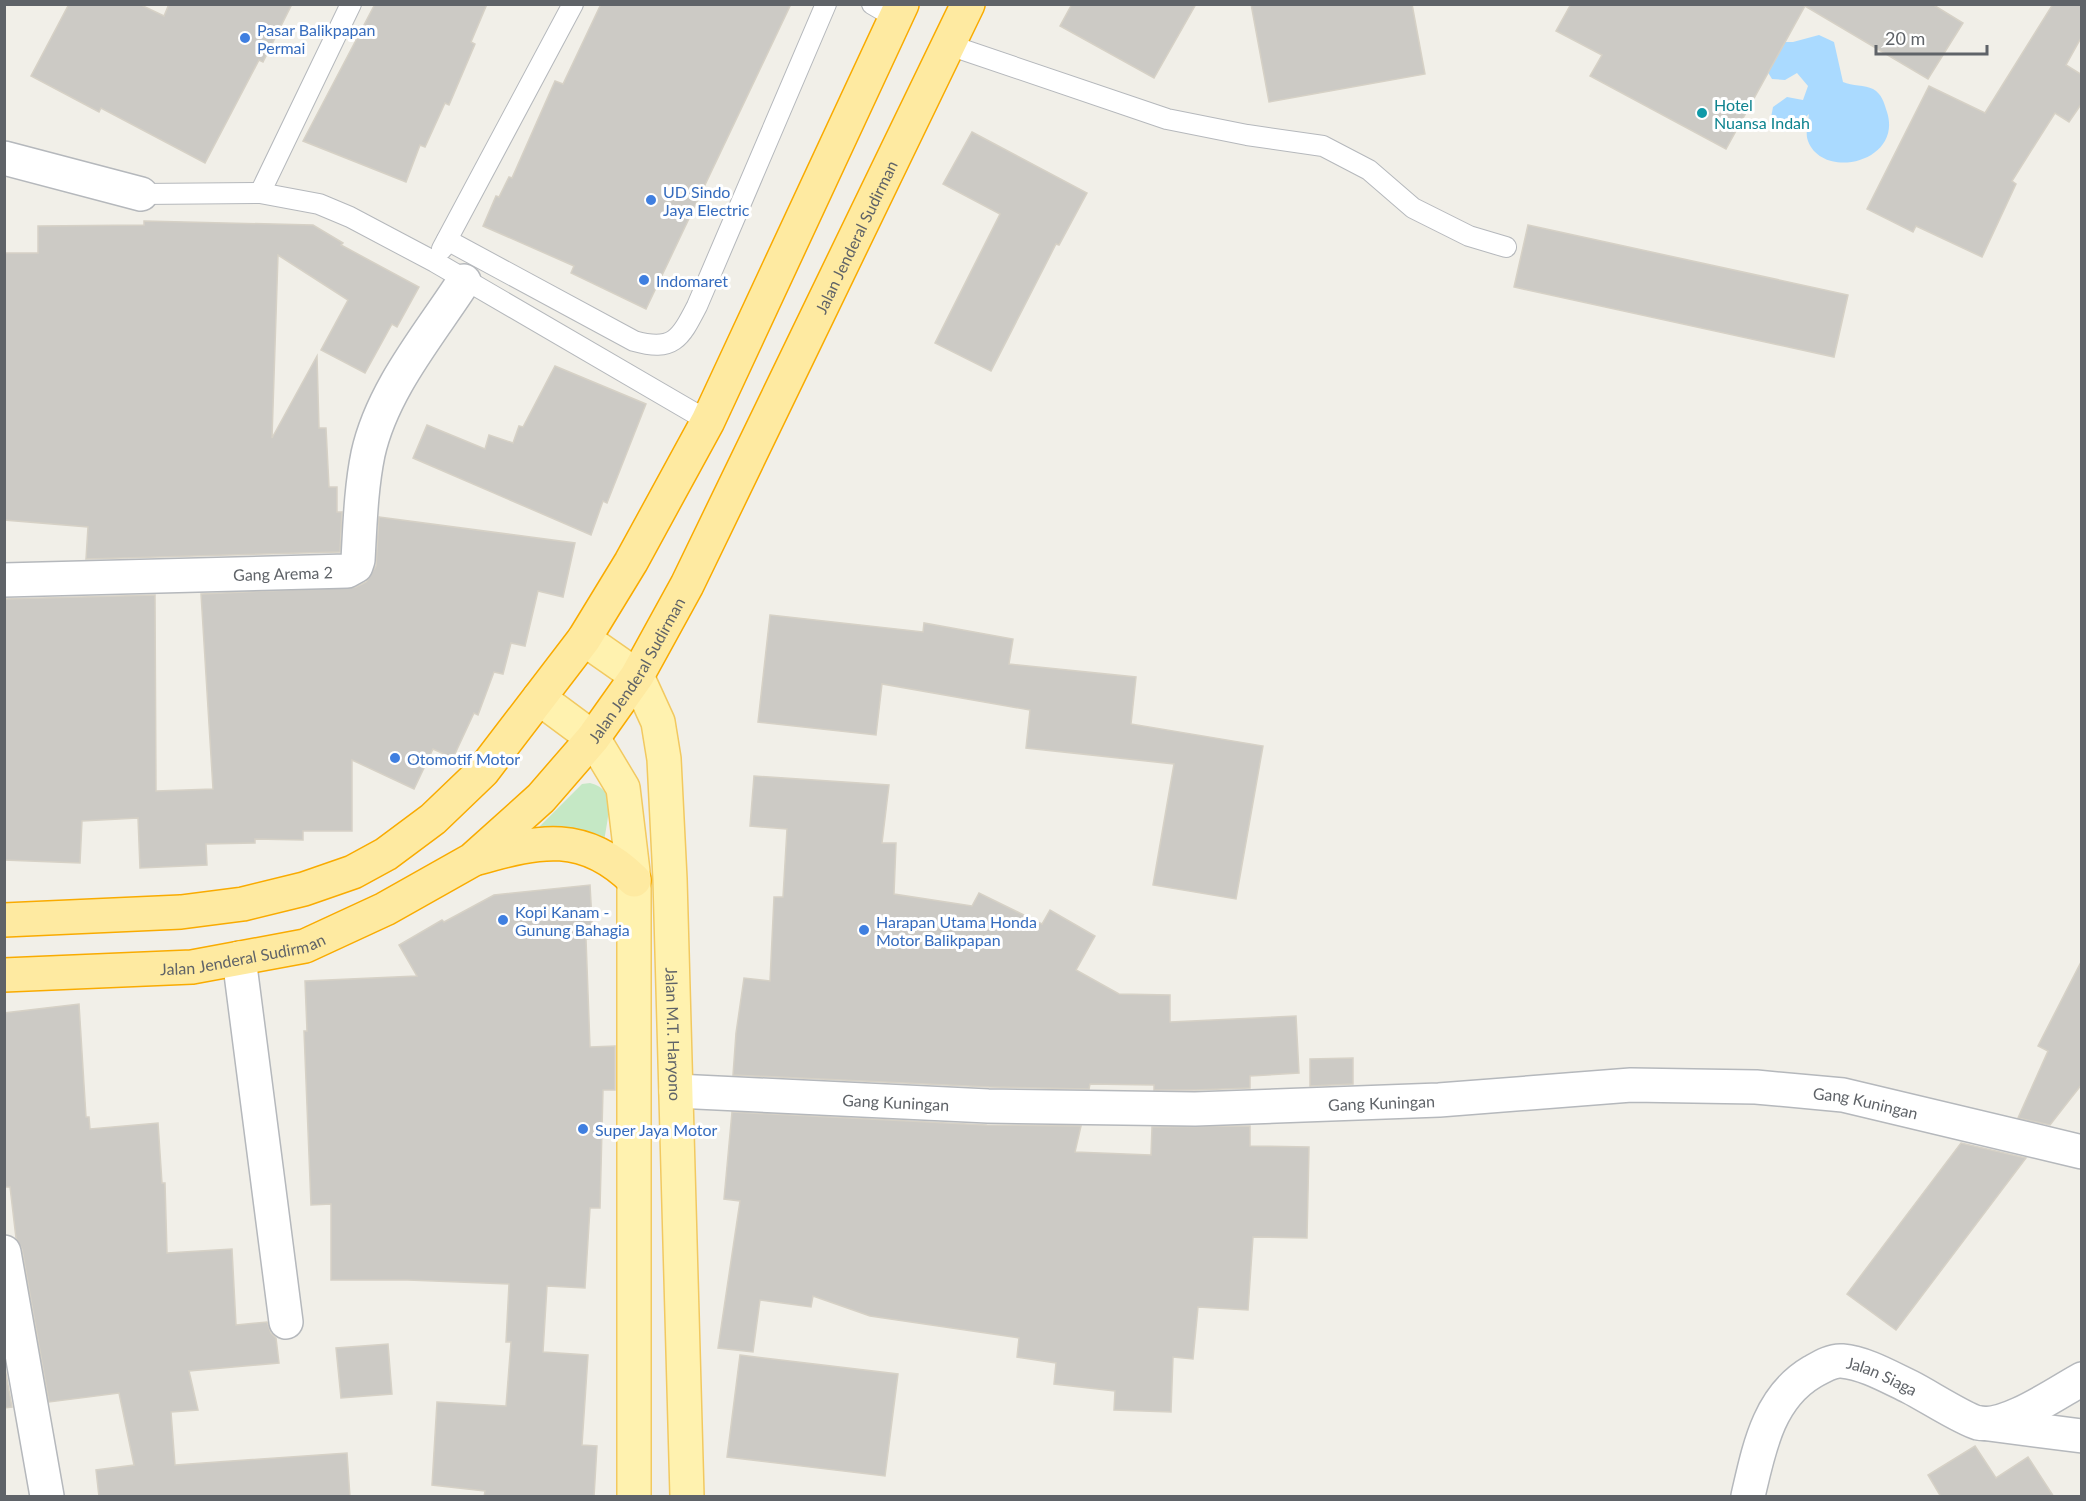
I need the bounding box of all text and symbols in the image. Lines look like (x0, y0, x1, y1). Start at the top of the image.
scale bar (1876, 18, 1987, 56)
place label: Pasar Balikpapan Permai (257, 20, 375, 57)
text: 20 m (1885, 27, 1925, 49)
marker: Pasar Balikpapan Permai (238, 31, 252, 45)
place label: Hotel Nuansa Indah (1714, 95, 1810, 132)
marker: Hotel Nuansa Indah (1695, 106, 1709, 120)
street label: Jalan Jenderal Sudirman (810, 157, 901, 316)
place label: UD Sindo Jaya Electric (663, 182, 750, 219)
marker: UD Sindo Jaya Electric (644, 193, 658, 207)
place label: Indomaret (656, 271, 728, 290)
marker: Indomaret (637, 273, 651, 287)
street label: Gang Arema 2 (233, 562, 333, 583)
street label: Jalan Jenderal Sudirman (583, 594, 688, 746)
place label: Otomotif Motor (407, 749, 520, 768)
marker: Otomotif Motor (388, 751, 402, 765)
place label: Kopi Kanam - Gunung Bahagia (515, 902, 630, 939)
place label: Harapan Utama Honda Motor Balikpapan (876, 912, 1037, 949)
marker: Kopi Kanam - Gunung Bahagia (496, 913, 510, 927)
marker: Harapan Utama Honda Motor Balikpapan (857, 923, 871, 937)
street label: Jalan Jenderal Sudirman (160, 929, 328, 978)
street label: Jalan M.T. Haryono (663, 967, 686, 1101)
street label: Gang Kuningan (1812, 1083, 1920, 1122)
street label: Gang Kuningan (842, 1090, 950, 1114)
street label: Gang Kuningan (1328, 1091, 1435, 1114)
place label: Super Jaya Motor (595, 1120, 718, 1139)
marker: Super Jaya Motor (576, 1122, 590, 1136)
street label: Jalan Siaga (1845, 1352, 1921, 1399)

